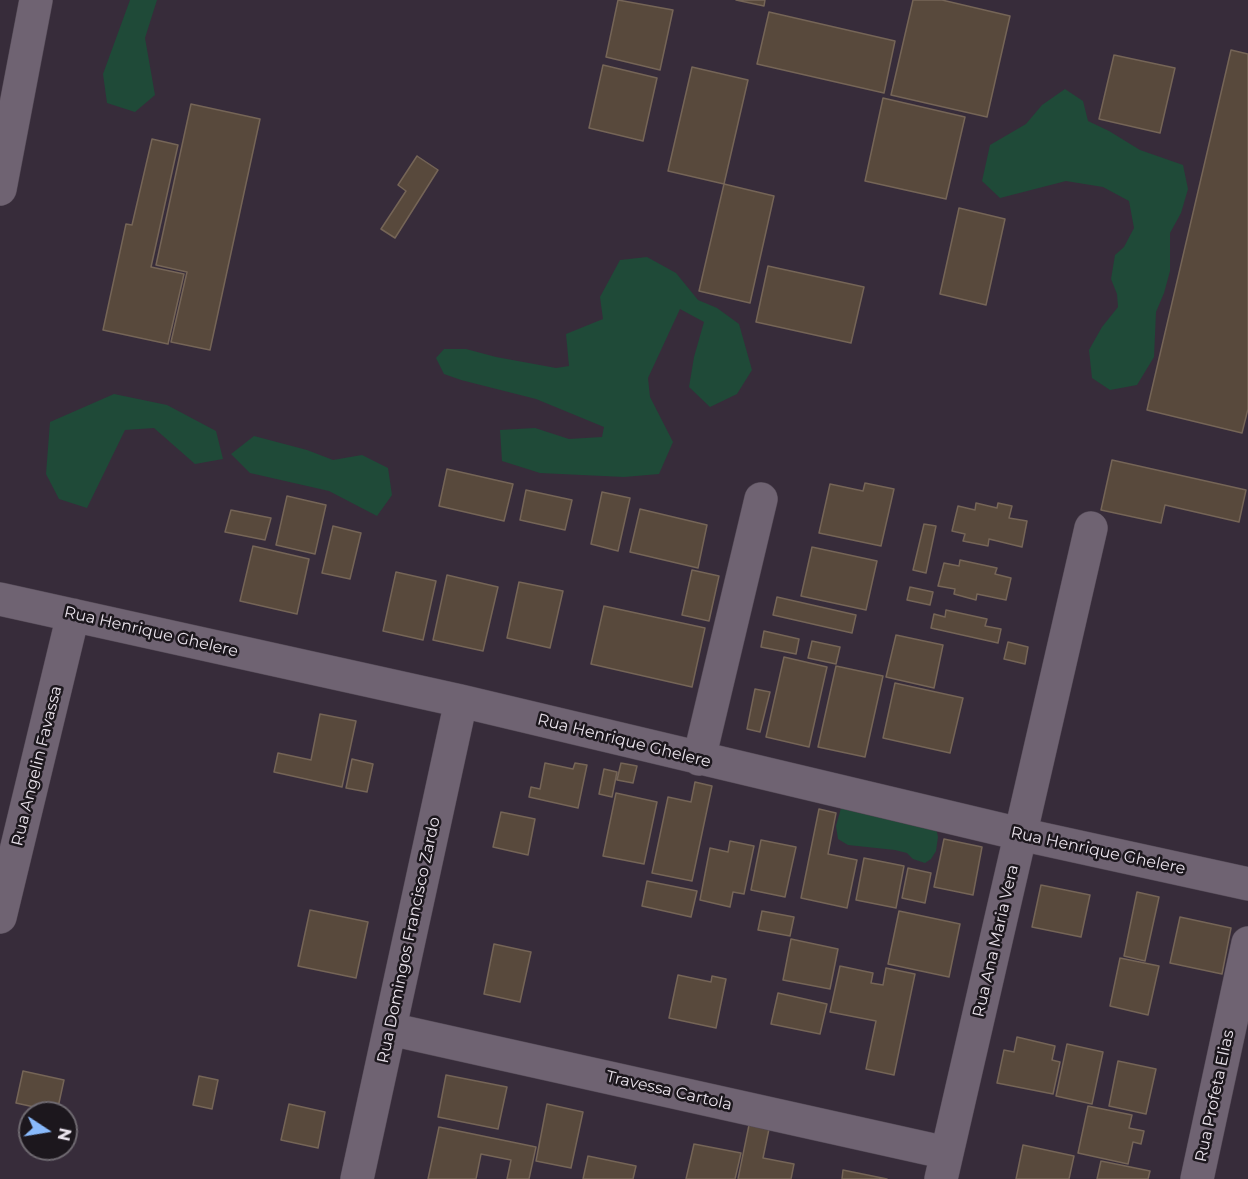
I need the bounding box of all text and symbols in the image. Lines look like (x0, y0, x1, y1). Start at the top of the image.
street label: Rua Henrique Ghelere (62, 603, 240, 661)
street label: Rua Angelin Favassa (8, 684, 66, 848)
street label: Rua Henrique Ghelere (535, 710, 713, 772)
street label: Rua Domingos Francisco Zardo (373, 815, 445, 1065)
street label: Rua Henrique Ghelere (1009, 823, 1187, 879)
street label: Rua Ana Maria Vera (969, 863, 1023, 1019)
street label: Rua Profeta Elias (1192, 1028, 1238, 1164)
street label: Travessa Cartola (604, 1067, 734, 1115)
north arrow (18, 1101, 78, 1161)
text: N (54, 1126, 75, 1143)

